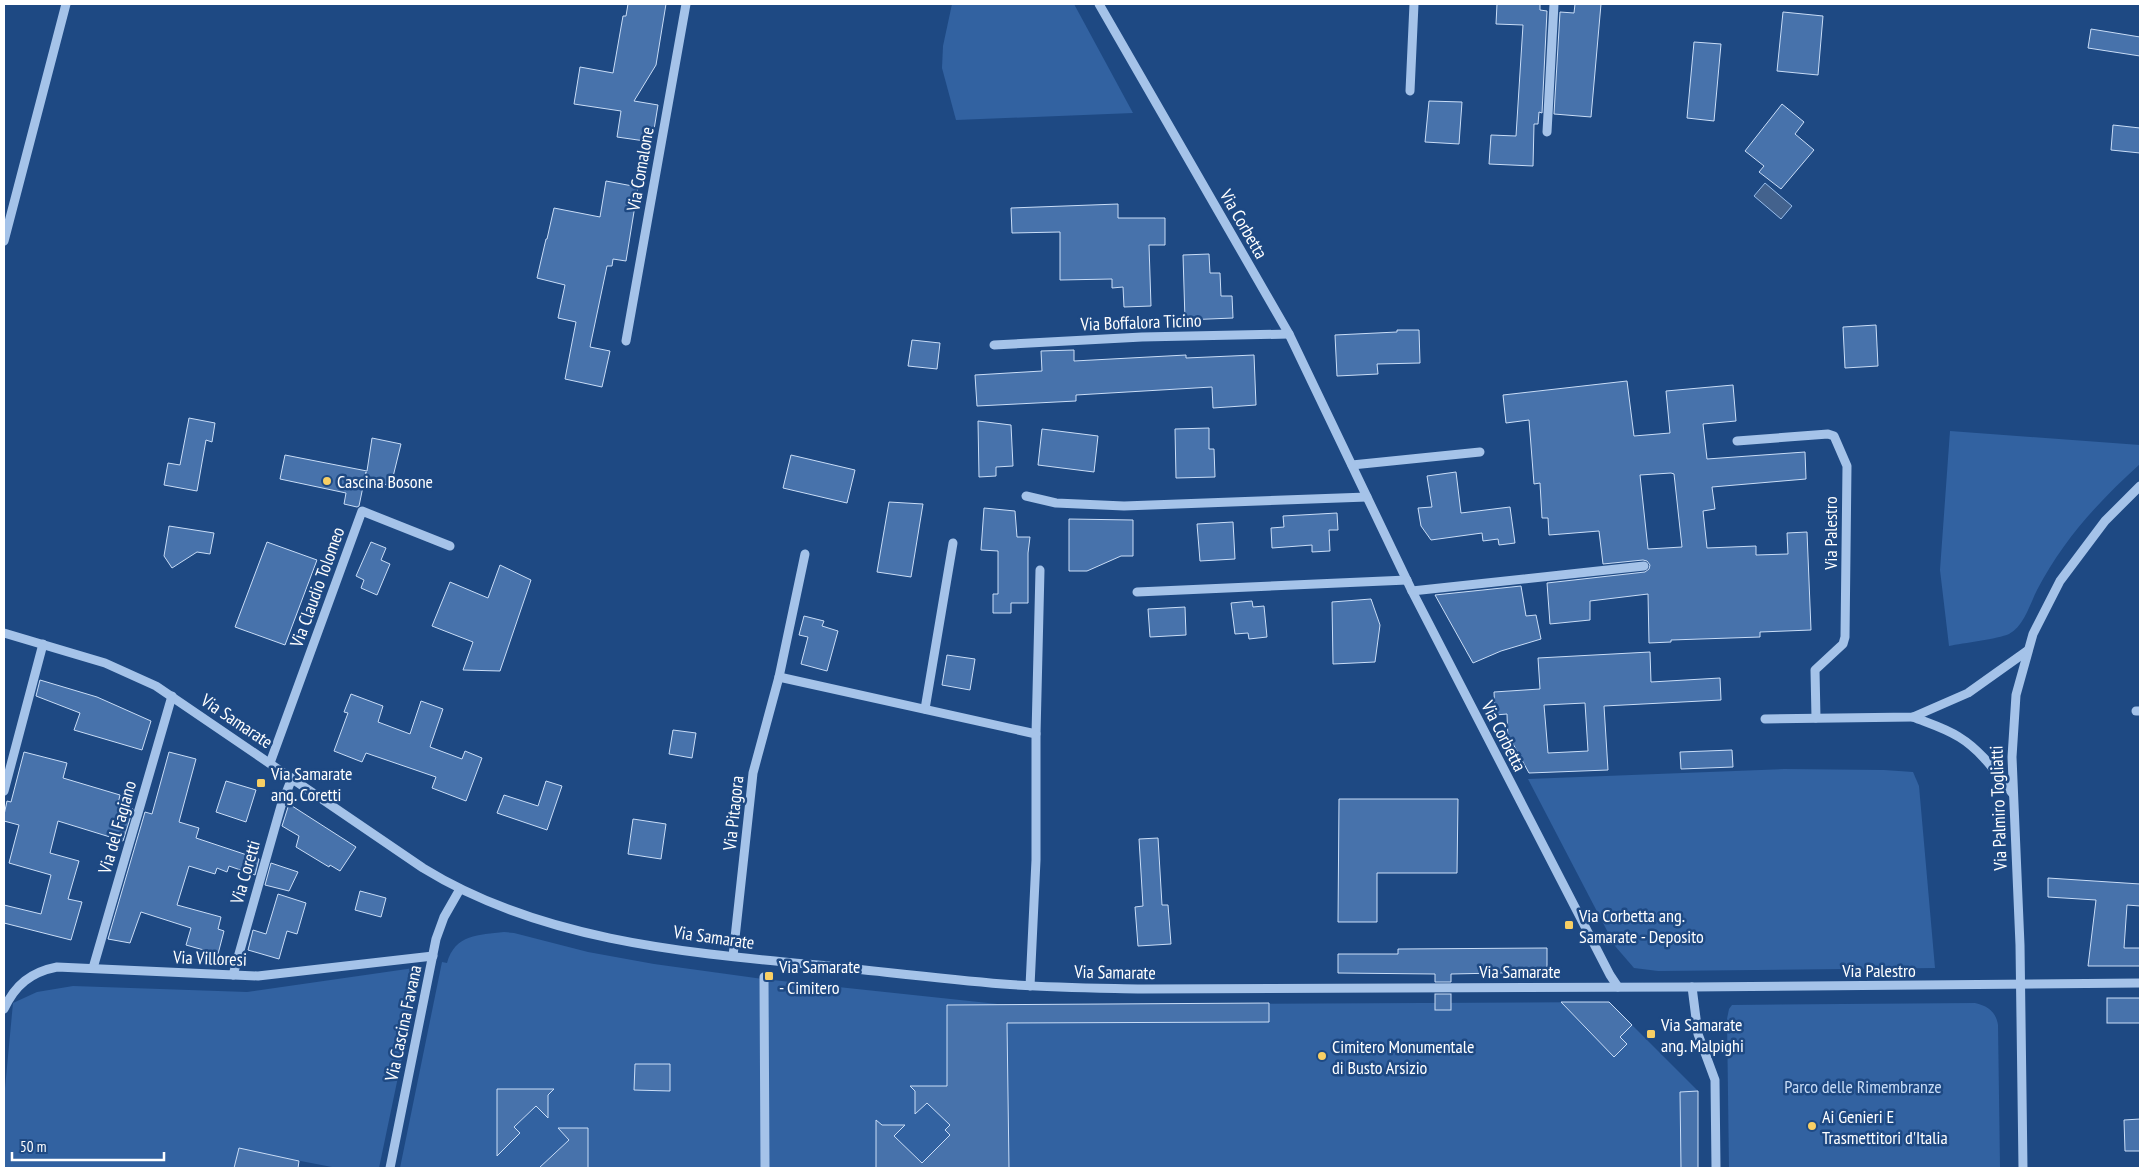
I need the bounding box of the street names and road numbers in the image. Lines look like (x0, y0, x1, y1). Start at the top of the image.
street label: Via Comalone (621, 125, 659, 214)
street label: Via Corbetta (1215, 184, 1273, 263)
street label: Via Boffalora Ticino (1079, 308, 1202, 336)
street label: Via Palestro (1819, 496, 1842, 571)
street label: Via Claudio Tolomeo (284, 524, 349, 651)
street label: Via Samarate (196, 688, 277, 753)
street label: Via Corbetta (1476, 696, 1532, 775)
street label: Via Palmiro Togliatti (1984, 745, 2012, 872)
street label: Via Pitagora (718, 774, 748, 853)
street label: Via del Fagiano (92, 778, 141, 877)
street label: Via Coretti (225, 838, 265, 907)
street label: Via Samarate (671, 920, 756, 954)
street label: Via Villoresi (172, 945, 247, 971)
street label: Via Palestro (1841, 959, 1916, 982)
street label: Via Samarate (1073, 960, 1156, 984)
street label: Via Samarate (1478, 960, 1561, 983)
street label: Via Cascina Favana (379, 963, 426, 1084)

